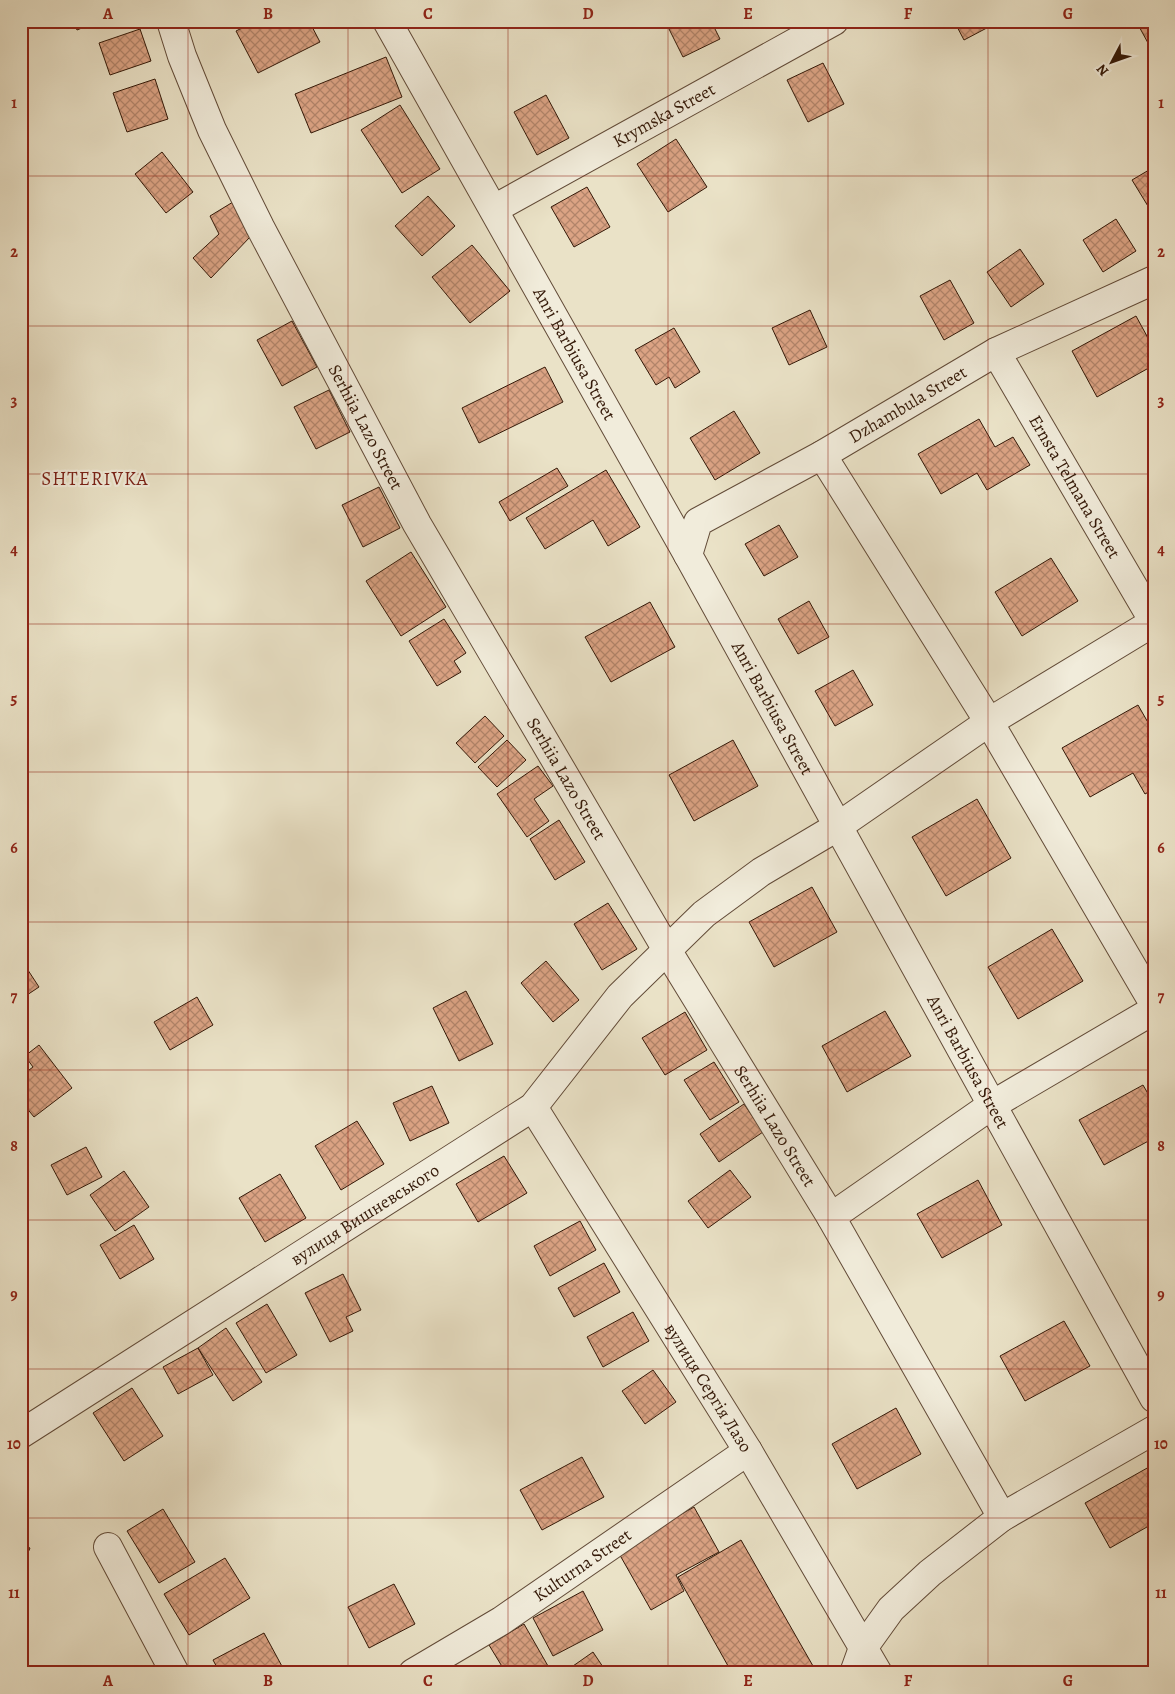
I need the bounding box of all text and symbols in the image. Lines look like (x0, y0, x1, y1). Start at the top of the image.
text: A (102, 3, 114, 25)
text: B (263, 3, 273, 25)
text: C (423, 3, 433, 25)
text: D (582, 3, 594, 25)
text: E (743, 3, 753, 25)
text: F (904, 3, 913, 25)
text: G (1063, 3, 1073, 25)
north arrow (1088, 38, 1138, 88)
text: N (1092, 60, 1113, 80)
street label: Krymska Street (608, 77, 719, 153)
text: 1 (11, 92, 17, 114)
text: 1 (1158, 92, 1164, 114)
text: 2 (10, 241, 18, 263)
text: 2 (1157, 241, 1165, 263)
street label: Anri Barbiusa Street (527, 282, 622, 425)
street label: Serhiia Lazo Street (323, 360, 409, 494)
street label: Dzhambula Street (844, 360, 971, 449)
text: 3 (11, 390, 18, 412)
text: 3 (1158, 390, 1165, 412)
street label: Ernsta Telmana Street (1023, 410, 1126, 563)
district label: SHTERІVKA (41, 466, 149, 492)
text: 4 (10, 539, 18, 561)
text: 4 (1157, 539, 1165, 561)
street label: Anri Barbiusa Street (726, 636, 819, 779)
text: 5 (11, 688, 18, 710)
text: 5 (1158, 688, 1165, 710)
street label: Serhiia Lazo Street (521, 713, 612, 845)
text: 6 (10, 837, 18, 859)
text: 6 (1157, 837, 1165, 859)
text: 7 (11, 986, 18, 1008)
text: 7 (1158, 986, 1165, 1008)
street label: Anri Barbiusa Street (921, 990, 1015, 1133)
street label: Serhiia Lazo Street (729, 1060, 822, 1191)
text: 8 (10, 1135, 18, 1157)
text: 8 (1157, 1135, 1165, 1157)
street label: вулиця Вишневського (286, 1158, 444, 1271)
text: 9 (10, 1284, 18, 1306)
text: 9 (1157, 1284, 1165, 1306)
street label: вулиця Сергія Лазо (659, 1318, 758, 1457)
text: 10 (7, 1433, 21, 1455)
text: 10 (1154, 1433, 1168, 1455)
street label: Kulturna Street (529, 1523, 636, 1607)
text: 11 (8, 1582, 20, 1604)
text: 11 (1155, 1582, 1167, 1604)
text: A (102, 1670, 114, 1692)
text: B (263, 1670, 273, 1692)
text: C (423, 1670, 433, 1692)
text: D (582, 1670, 594, 1692)
text: E (743, 1670, 753, 1692)
text: F (904, 1670, 913, 1692)
text: G (1063, 1670, 1073, 1692)

